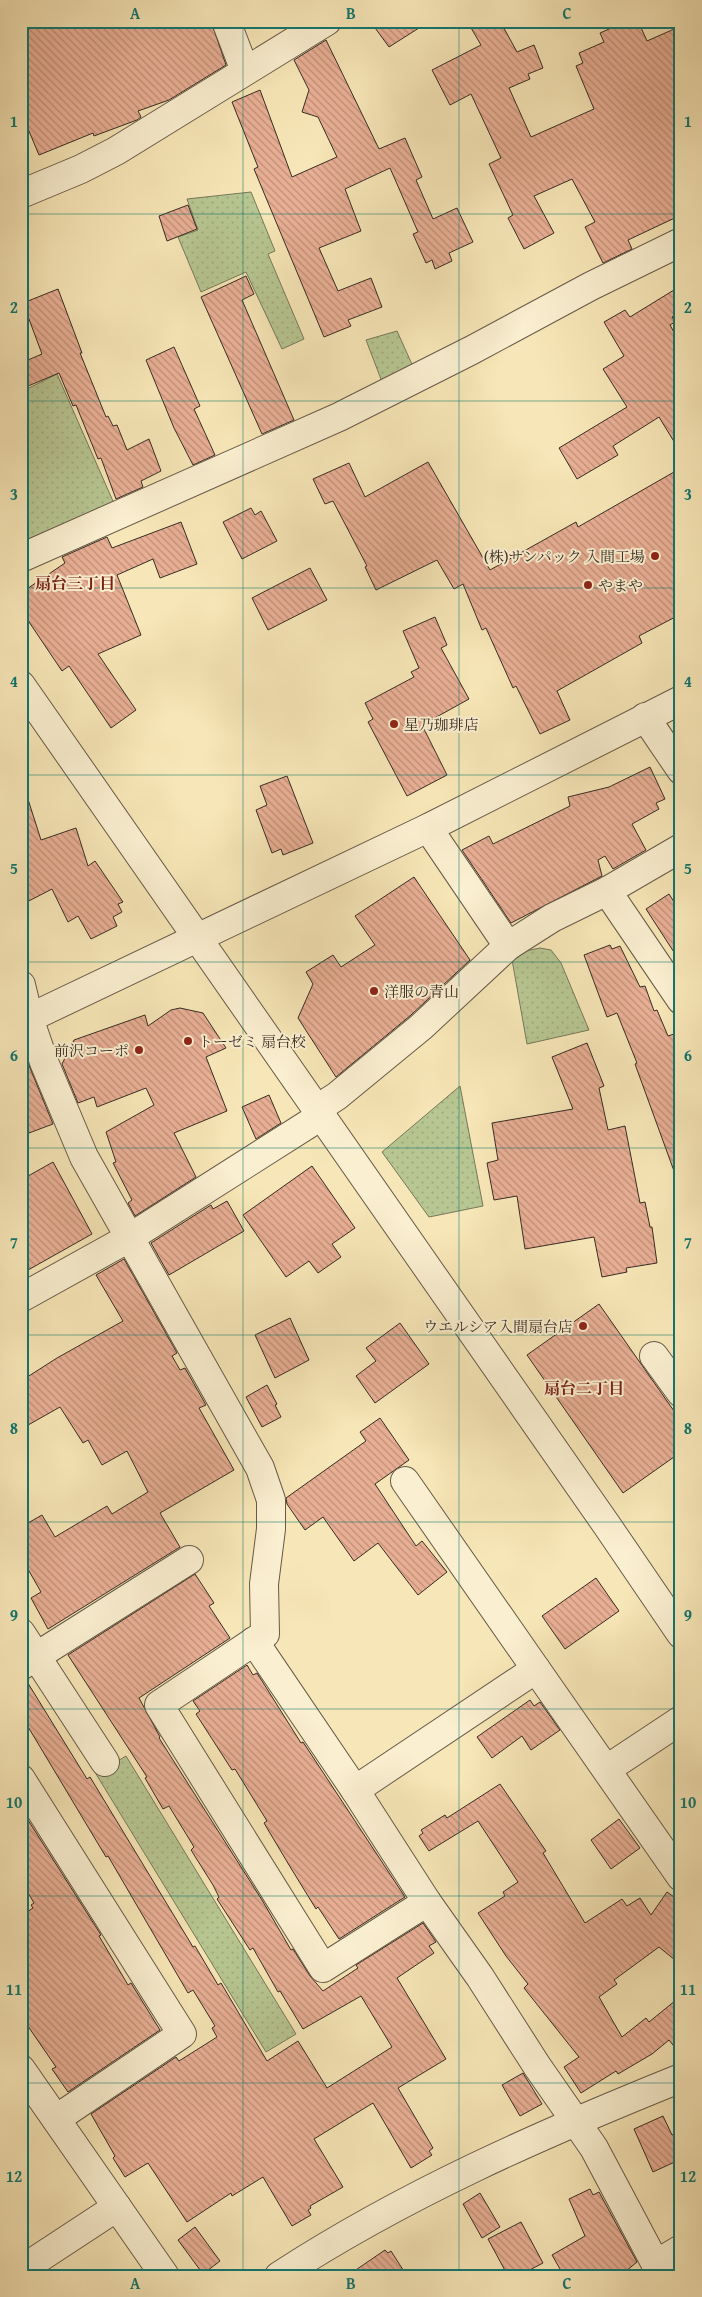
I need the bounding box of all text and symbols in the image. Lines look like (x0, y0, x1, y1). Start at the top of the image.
text: A (130, 1, 141, 25)
text: B (346, 1, 356, 25)
text: C (562, 1, 572, 25)
text: 1 (10, 109, 18, 133)
text: 1 (684, 109, 692, 133)
text: 2 (10, 295, 18, 319)
text: 2 (684, 295, 692, 319)
text: 3 (10, 482, 18, 506)
text: 3 (684, 482, 692, 506)
place label: (株)サンパック 入間工場 (484, 546, 645, 567)
marker: (株)サンパック 入間工場 (649, 550, 661, 562)
district label: 扇台三丁目 (35, 571, 115, 595)
place label: やまや (598, 575, 643, 596)
marker: やまや (582, 579, 594, 591)
text: 4 (10, 669, 18, 693)
text: 4 (684, 669, 692, 693)
place label: 星乃珈琲店 (404, 714, 479, 735)
marker: 星乃珈琲店 (388, 718, 400, 730)
text: 5 (10, 856, 18, 880)
text: 5 (684, 856, 692, 880)
place label: 洋服の青山 (384, 981, 459, 1002)
marker: 洋服の青山 (368, 985, 380, 997)
place label: トーゼミ 扇台校 (198, 1031, 306, 1052)
marker: トーゼミ 扇台校 (182, 1035, 194, 1047)
place label: 前沢コーポ (54, 1040, 129, 1061)
text: 6 (10, 1043, 18, 1067)
text: 6 (684, 1043, 692, 1067)
marker: 前沢コーポ (133, 1044, 145, 1056)
text: 7 (10, 1230, 18, 1254)
text: 7 (684, 1230, 692, 1254)
place label: ウエルシア入間扇台店 (423, 1316, 573, 1337)
marker: ウエルシア入間扇台店 (577, 1320, 589, 1332)
district label: 扇台二丁目 (544, 1376, 624, 1400)
text: 8 (10, 1416, 18, 1440)
text: 8 (684, 1416, 692, 1440)
text: 9 (10, 1603, 18, 1627)
text: 9 (684, 1603, 692, 1627)
text: 10 (6, 1790, 22, 1814)
text: 10 (680, 1790, 696, 1814)
text: 11 (6, 1977, 22, 2001)
text: 11 (680, 1977, 696, 2001)
text: 12 (6, 2164, 22, 2188)
text: 12 (680, 2164, 696, 2188)
text: A (130, 2271, 141, 2295)
text: B (346, 2271, 356, 2295)
text: C (562, 2271, 572, 2295)

